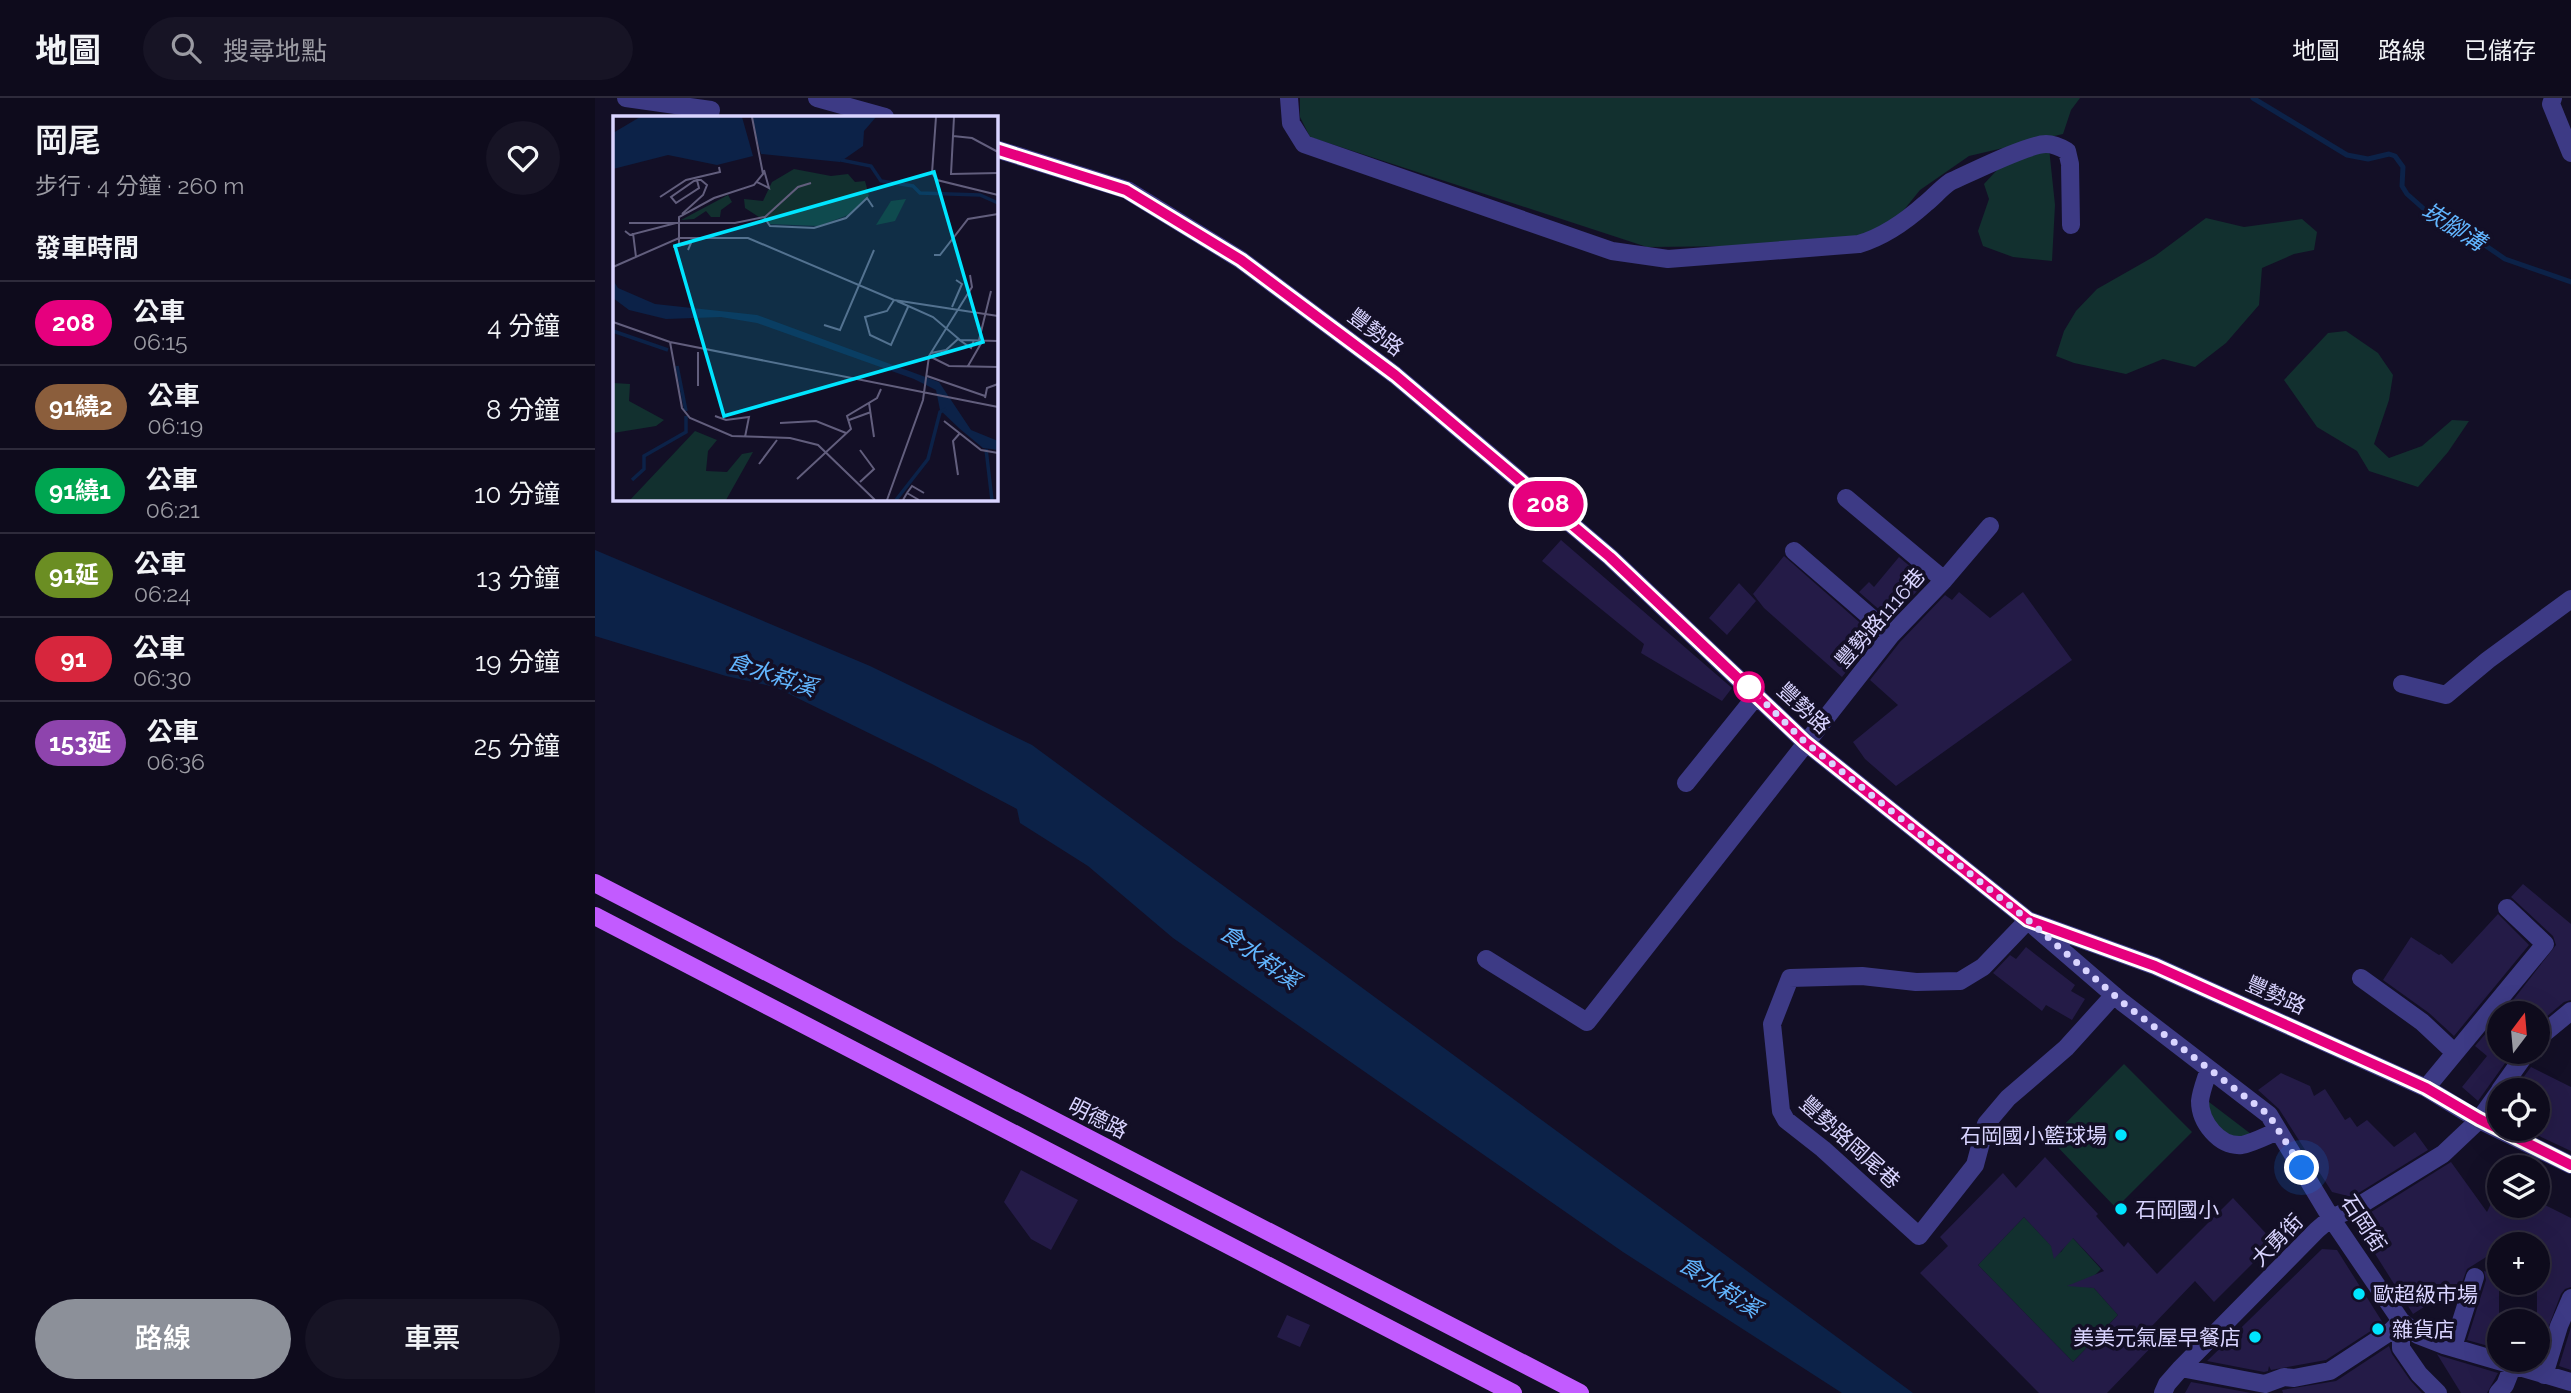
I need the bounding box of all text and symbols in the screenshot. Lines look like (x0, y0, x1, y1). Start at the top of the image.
search box (143, 17, 633, 80)
icon: search (167, 29, 205, 67)
text: 地圖 (35, 31, 101, 70)
text: 搜尋地點 (223, 36, 327, 66)
text: 地圖 (2292, 36, 2340, 65)
text: 路線 (2378, 36, 2426, 65)
text: 已儲存 (2464, 36, 2536, 65)
inset map (613, 116, 997, 500)
text: 岡尾 (35, 121, 101, 160)
button: heart (486, 121, 560, 195)
text: 步行 · 4 分鐘 · 260 m (35, 172, 245, 199)
water label: 崁腳溝 (2418, 196, 2493, 257)
text: 發車時間 (35, 233, 139, 263)
text: 公車 (133, 297, 185, 327)
street label: 豐勢路 (1343, 303, 1409, 361)
text: 208 (52, 308, 95, 337)
text: 4 分鐘 (487, 311, 560, 341)
text: 06:15 (133, 328, 188, 355)
text: 公車 (148, 381, 200, 411)
text: 91繞2 (49, 392, 113, 421)
text: 8 分鐘 (486, 395, 560, 425)
text: 06:19 (148, 412, 203, 439)
text: 公車 (146, 465, 198, 495)
text: 91繞1 (49, 476, 111, 505)
text: 10 分鐘 (474, 479, 560, 509)
line badge: 208 (1508, 481, 1588, 527)
text: 208 (1527, 489, 1569, 518)
text: 06:21 (146, 496, 200, 523)
text: 公車 (134, 549, 186, 579)
text: 91延 (49, 560, 99, 589)
text: 13 分鐘 (476, 563, 560, 593)
street label: 豐勢路1116巷 (1830, 563, 1930, 673)
text: 06:24 (134, 580, 191, 607)
text: 公車 (133, 633, 185, 663)
text: 91 (61, 644, 87, 673)
text: 19 分鐘 (475, 647, 560, 677)
water label: 食水嵙溪 (724, 647, 823, 702)
text: 06:30 (133, 664, 192, 691)
unlabelled marker (1734, 672, 1764, 702)
street label: 豐勢路 (1772, 677, 1836, 739)
text: 公車 (147, 717, 199, 747)
text: 153延 (49, 728, 112, 757)
text: 25 分鐘 (474, 731, 560, 761)
text: 06:36 (147, 748, 205, 775)
water label: 食水嵙溪 (1215, 918, 1308, 996)
street label: 豐勢路 (2242, 971, 2310, 1019)
north arrow (2487, 1001, 2550, 1064)
map controls (2487, 1001, 2550, 1372)
button: locate (2487, 1078, 2550, 1141)
street label: 豐勢路岡尾巷 (1795, 1091, 1905, 1193)
street label: 明德路 (1064, 1093, 1132, 1143)
place label: 石岡國小籃球場 (1960, 1123, 2107, 1148)
marker: 石岡國小籃球場 (2113, 1127, 2129, 1143)
your location (2284, 1150, 2319, 1185)
button: layers (2487, 1155, 2550, 1218)
street label: 石岡街 (2336, 1190, 2392, 1256)
place label: 石岡國小 (2135, 1197, 2219, 1222)
marker: 石岡國小 (2113, 1201, 2129, 1217)
street label: 大勇街 (2246, 1209, 2308, 1271)
button: + (2487, 1232, 2550, 1295)
water label: 食水嵙溪 (1674, 1250, 1768, 1324)
place label: 歐超級市場 (2373, 1282, 2478, 1307)
marker: 歐超級市場 (2351, 1286, 2367, 1302)
button: 路線 (35, 1299, 291, 1379)
button: 車票 (305, 1299, 560, 1379)
button: − (2487, 1309, 2550, 1372)
place label: 雜貨店 (2392, 1317, 2455, 1342)
marker: 雜貨店 (2370, 1321, 2386, 1337)
place label: 美美元氣屋早餐店 (2073, 1325, 2241, 1350)
marker: 美美元氣屋早餐店 (2247, 1329, 2263, 1345)

